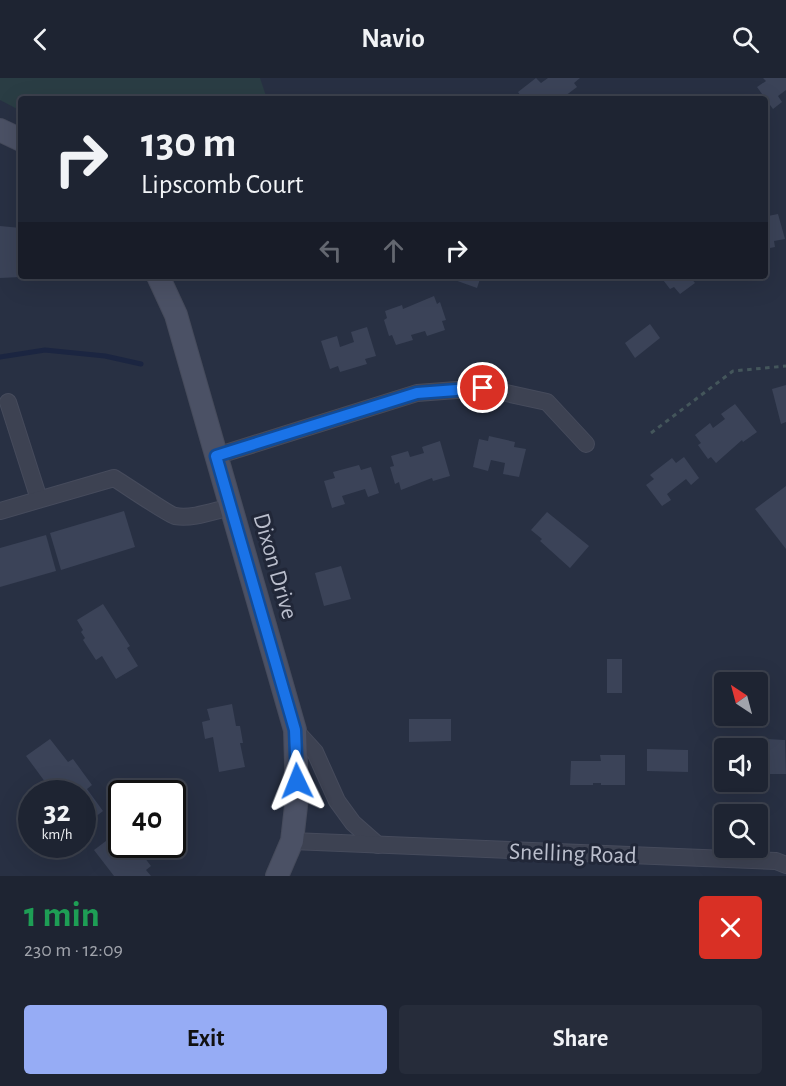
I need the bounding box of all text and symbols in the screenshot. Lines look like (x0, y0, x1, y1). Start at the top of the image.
icon: back (24, 23, 57, 56)
icon: search (729, 23, 762, 56)
text: Navio (361, 25, 425, 52)
icon: right (42, 120, 120, 198)
text: 130 m (141, 122, 236, 164)
text: Lipscomb Court (141, 171, 303, 198)
icon: left (314, 234, 347, 267)
icon: ahead (377, 234, 410, 267)
icon: right (440, 234, 473, 267)
pin (457, 362, 508, 413)
icon: arrive (466, 371, 499, 404)
street label: Dixon Drive (248, 510, 302, 622)
north arrow (714, 672, 768, 726)
map controls (714, 672, 768, 858)
button: sound (714, 738, 768, 792)
position arrow (265, 749, 329, 813)
speed limit sign: 40 (108, 780, 186, 858)
text: 32 (43, 797, 71, 827)
button: search (714, 804, 768, 858)
text: km/h (42, 827, 72, 842)
street label: Snelling Road (509, 840, 637, 868)
button: close (699, 896, 762, 959)
text: 1 min (24, 897, 100, 933)
text: 230 m · 12:09 (24, 940, 123, 960)
button: Exit (24, 1005, 387, 1074)
button: Share (399, 1005, 762, 1074)

